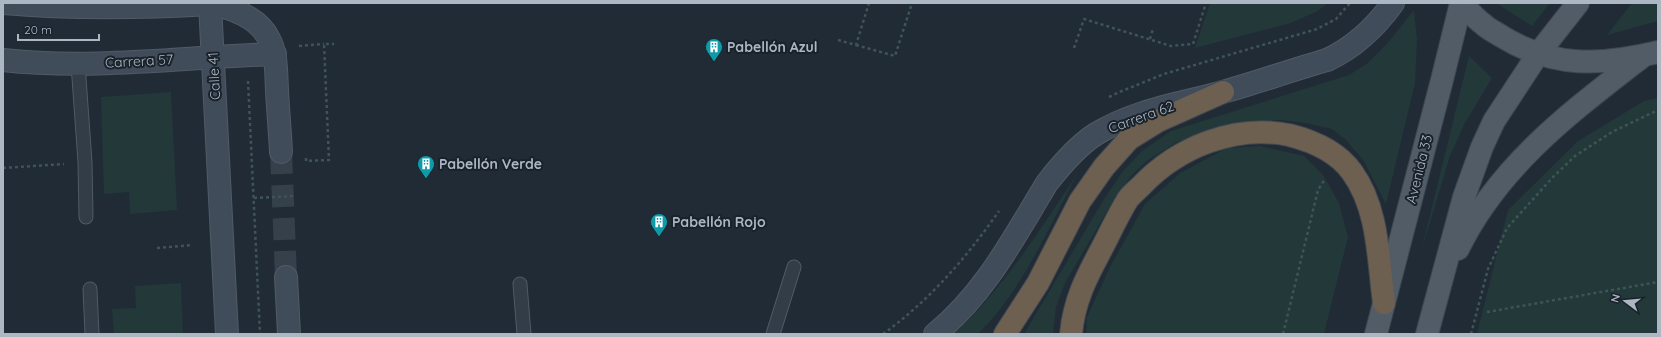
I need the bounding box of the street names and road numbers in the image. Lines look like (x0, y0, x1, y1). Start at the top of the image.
street label: Carrera 57 (104, 50, 174, 72)
street label: Calle 41 (204, 51, 224, 101)
street label: Carrera 62 (1106, 97, 1177, 137)
street label: Avenida 33 (1402, 133, 1436, 205)

